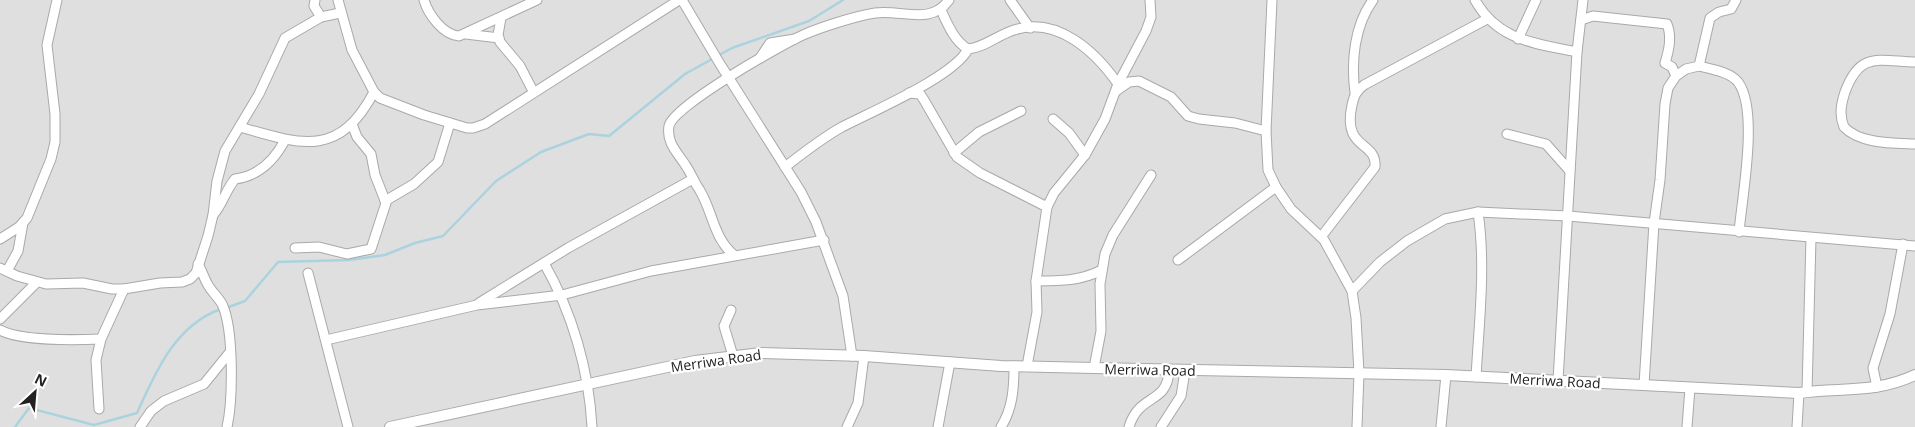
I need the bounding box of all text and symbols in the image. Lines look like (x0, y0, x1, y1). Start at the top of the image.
street label: Merriwa Road (669, 345, 762, 376)
street label: Merriwa Road (1104, 359, 1196, 380)
north arrow (10, 367, 60, 417)
text: N (32, 369, 50, 391)
street label: Merriwa Road (1509, 369, 1601, 392)

